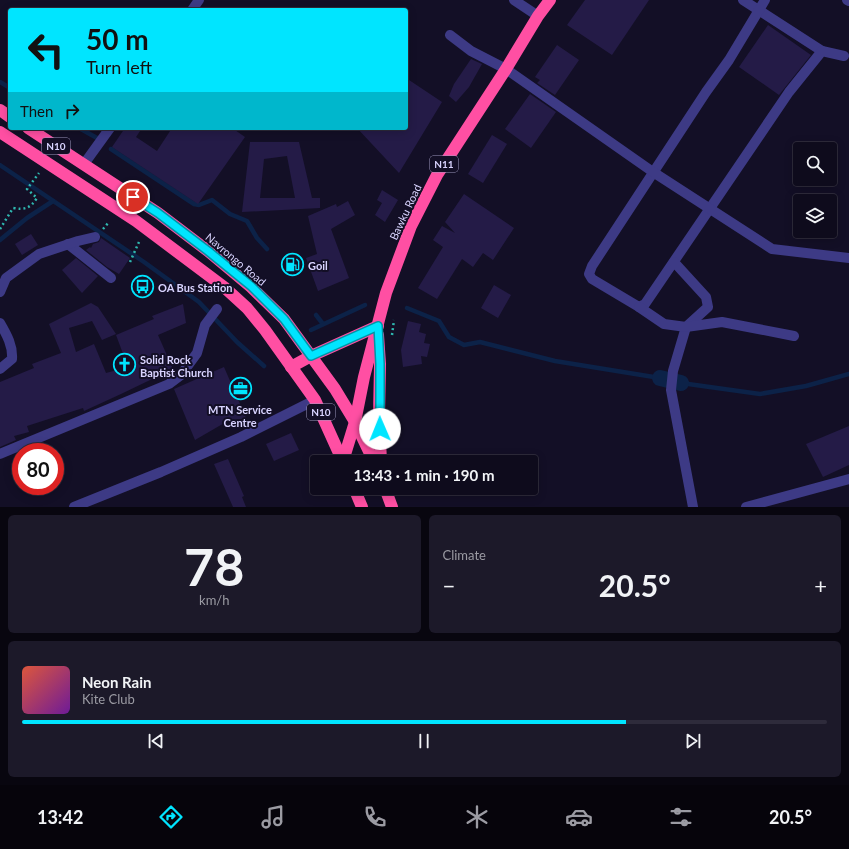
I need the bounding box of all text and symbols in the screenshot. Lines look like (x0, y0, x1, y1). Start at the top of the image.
text: 50 m (86, 22, 149, 56)
icon: left (20, 24, 72, 76)
text: Turn left (86, 56, 152, 78)
icon: right (61, 100, 83, 122)
text: Then (20, 102, 53, 120)
road number: N10 (42, 138, 70, 154)
map controls (793, 142, 837, 238)
button: search (793, 142, 837, 186)
road number: N11 (430, 156, 458, 172)
pin (116, 180, 150, 214)
street label: Bawku Road (386, 182, 424, 242)
icon: arrive (122, 186, 144, 208)
button: layers (793, 194, 837, 238)
street label: Navrongo Road (203, 230, 269, 288)
fuel station icon: Goil (280, 252, 306, 278)
place label: Goil (308, 259, 328, 272)
bus stop icon: OA Bus Station (130, 274, 156, 300)
place label: OA Bus Station (158, 281, 232, 294)
church icon: Solid Rock Baptist Church (111, 352, 137, 378)
place label: Solid Rock Baptist Church (140, 353, 213, 379)
office icon: MTN Service Centre (227, 376, 253, 402)
place label: MTN Service Centre (208, 403, 272, 429)
road number: N10 (307, 404, 335, 420)
position arrow (359, 408, 401, 450)
speed limit sign: 80 (12, 443, 64, 495)
text: 13:43 · 1 min · 190 m (354, 466, 494, 484)
text: 78 (184, 535, 244, 597)
text: Climate (443, 547, 486, 563)
text: 20.5° (599, 567, 671, 603)
text: − (443, 572, 455, 599)
text: + (814, 572, 827, 599)
text: km/h (199, 592, 229, 608)
text: Neon Rain (82, 673, 151, 691)
text: Kite Club (82, 691, 135, 707)
icon: previous (145, 730, 167, 752)
icon: pause (413, 730, 435, 752)
icon: next (682, 730, 704, 752)
icon: directions (157, 803, 185, 831)
icon: music (259, 803, 287, 831)
icon: phone (361, 803, 389, 831)
icon: climate (463, 803, 491, 831)
icon: car (565, 803, 593, 831)
icon: filters (667, 803, 695, 831)
text: 13:42 (37, 806, 83, 828)
text: 20.5° (769, 806, 812, 828)

